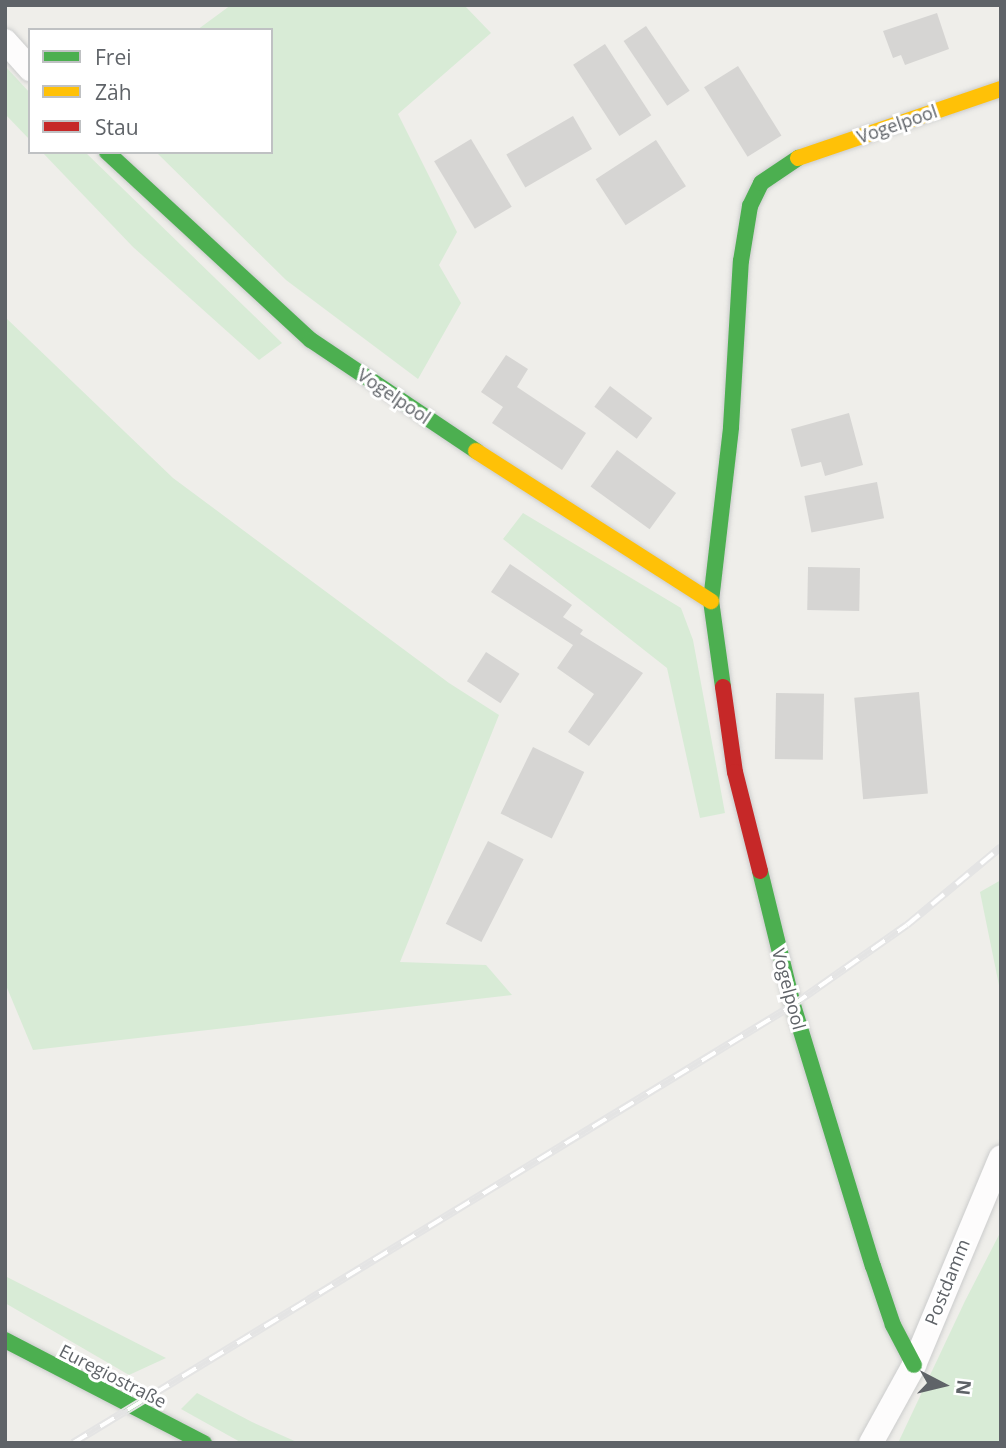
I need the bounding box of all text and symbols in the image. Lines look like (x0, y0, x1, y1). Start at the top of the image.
legend (28, 28, 273, 154)
text: Frei (95, 43, 132, 71)
text: Zäh (95, 78, 132, 106)
street label: Vogelpool (854, 100, 940, 148)
text: Stau (95, 113, 139, 141)
street label: Vogelpool (353, 364, 435, 428)
street label: Vogelpool (768, 946, 810, 1032)
street label: Postdamm (920, 1236, 974, 1328)
street label: Euregiostraße (56, 1340, 170, 1412)
north arrow (908, 1350, 978, 1420)
text: N (950, 1378, 978, 1397)

